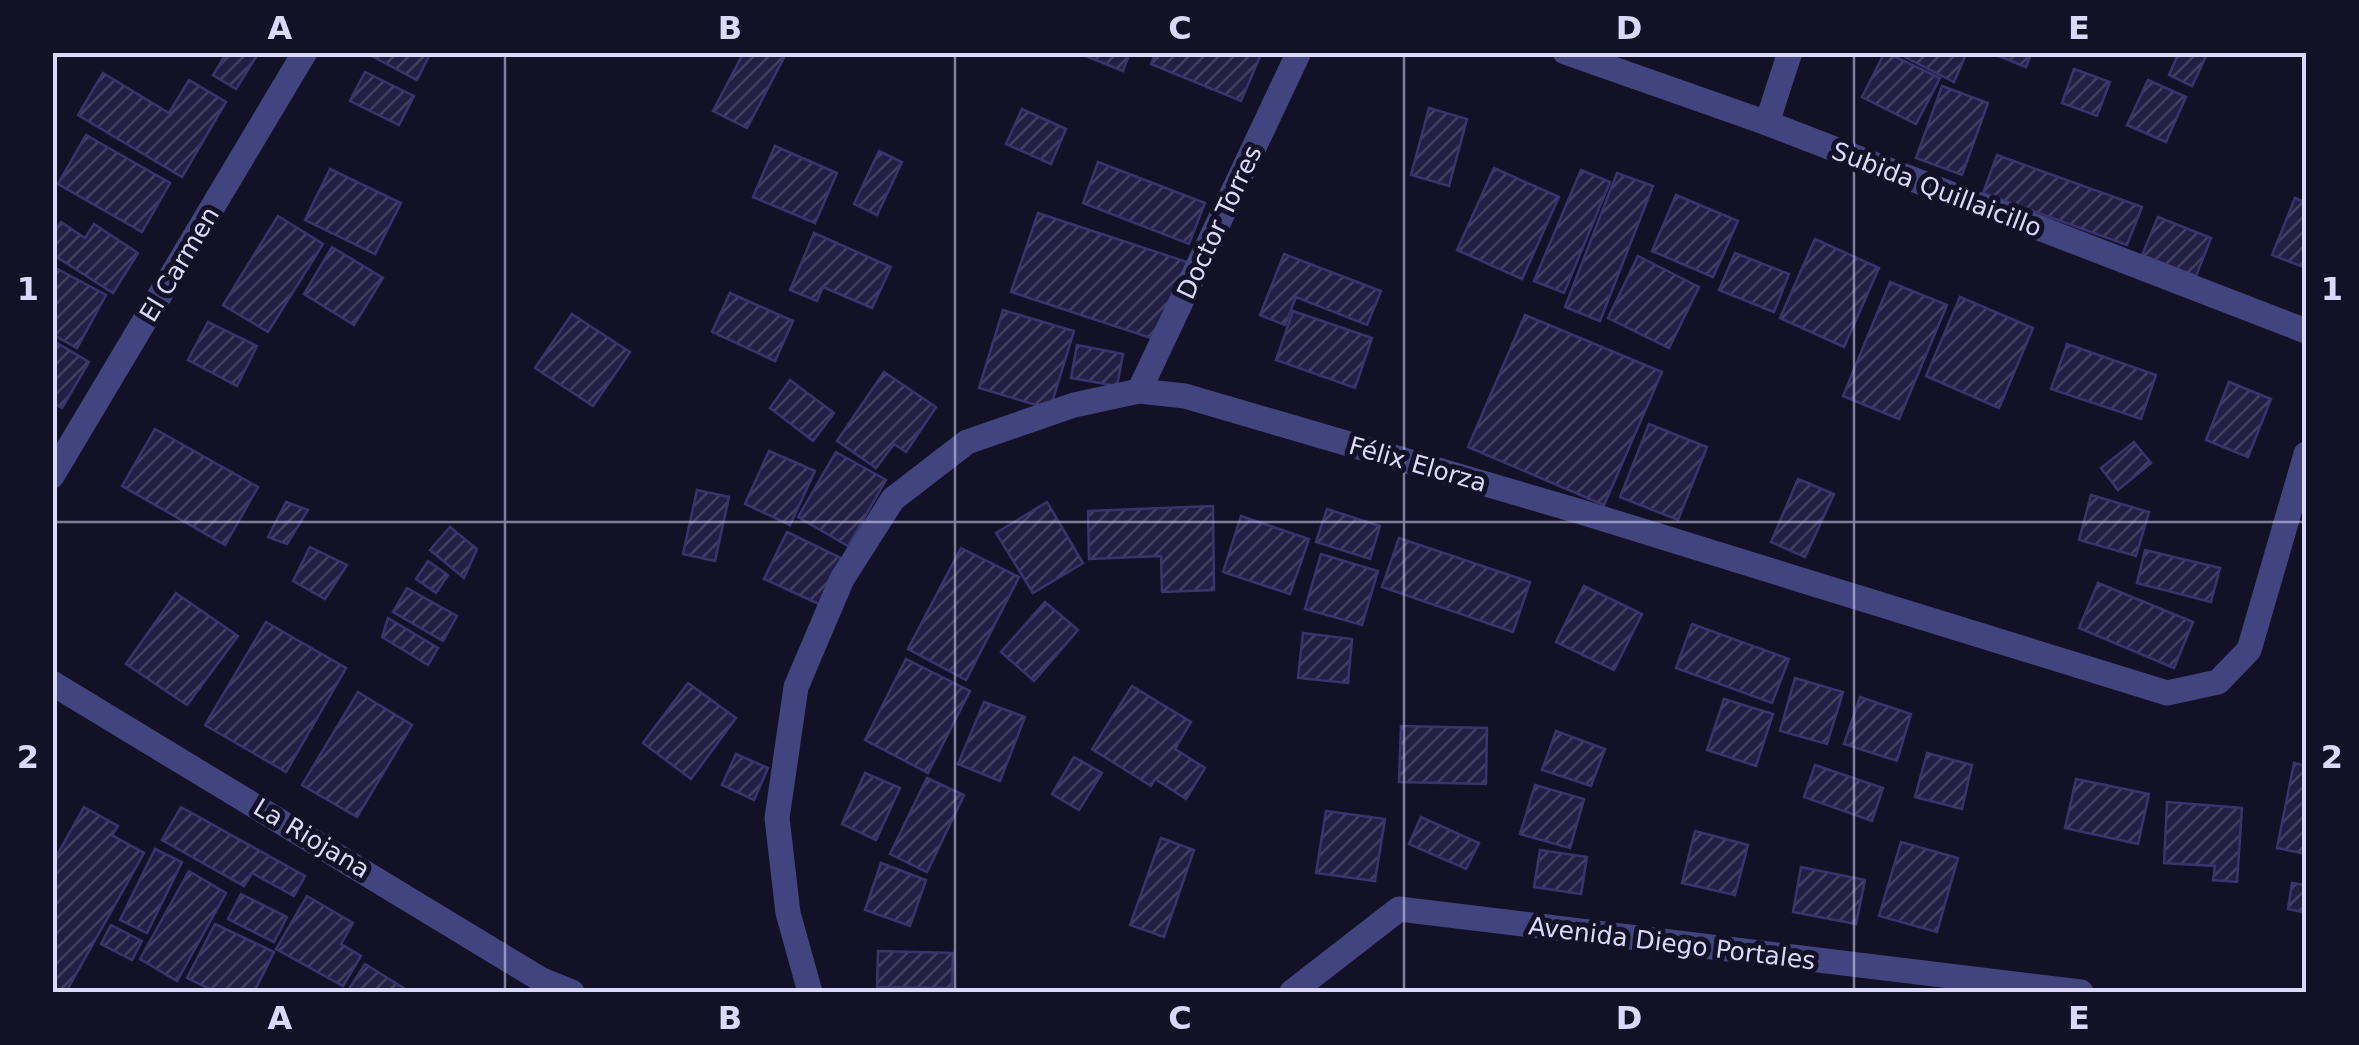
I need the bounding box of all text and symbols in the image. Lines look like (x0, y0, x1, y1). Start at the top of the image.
text: A (268, 9, 293, 47)
text: B (718, 9, 742, 47)
text: C (1168, 9, 1192, 47)
text: D (1616, 9, 1642, 47)
text: E (2068, 9, 2090, 47)
street label: Subida Quillaicillo (1828, 136, 2046, 243)
street label: Doctor Torres (1171, 141, 1268, 304)
street label: El Carmen (134, 202, 225, 327)
text: 1 (17, 270, 39, 308)
text: 1 (2321, 270, 2343, 308)
street label: Félix Elorza (1346, 431, 1490, 498)
text: 2 (17, 738, 39, 776)
text: 2 (2321, 738, 2343, 776)
street label: La Riojana (248, 792, 375, 884)
street label: Avenida Diego Portales (1527, 912, 1817, 975)
text: A (268, 999, 293, 1037)
text: B (718, 999, 742, 1037)
text: C (1168, 999, 1192, 1037)
text: D (1616, 999, 1642, 1037)
text: E (2068, 999, 2090, 1037)

